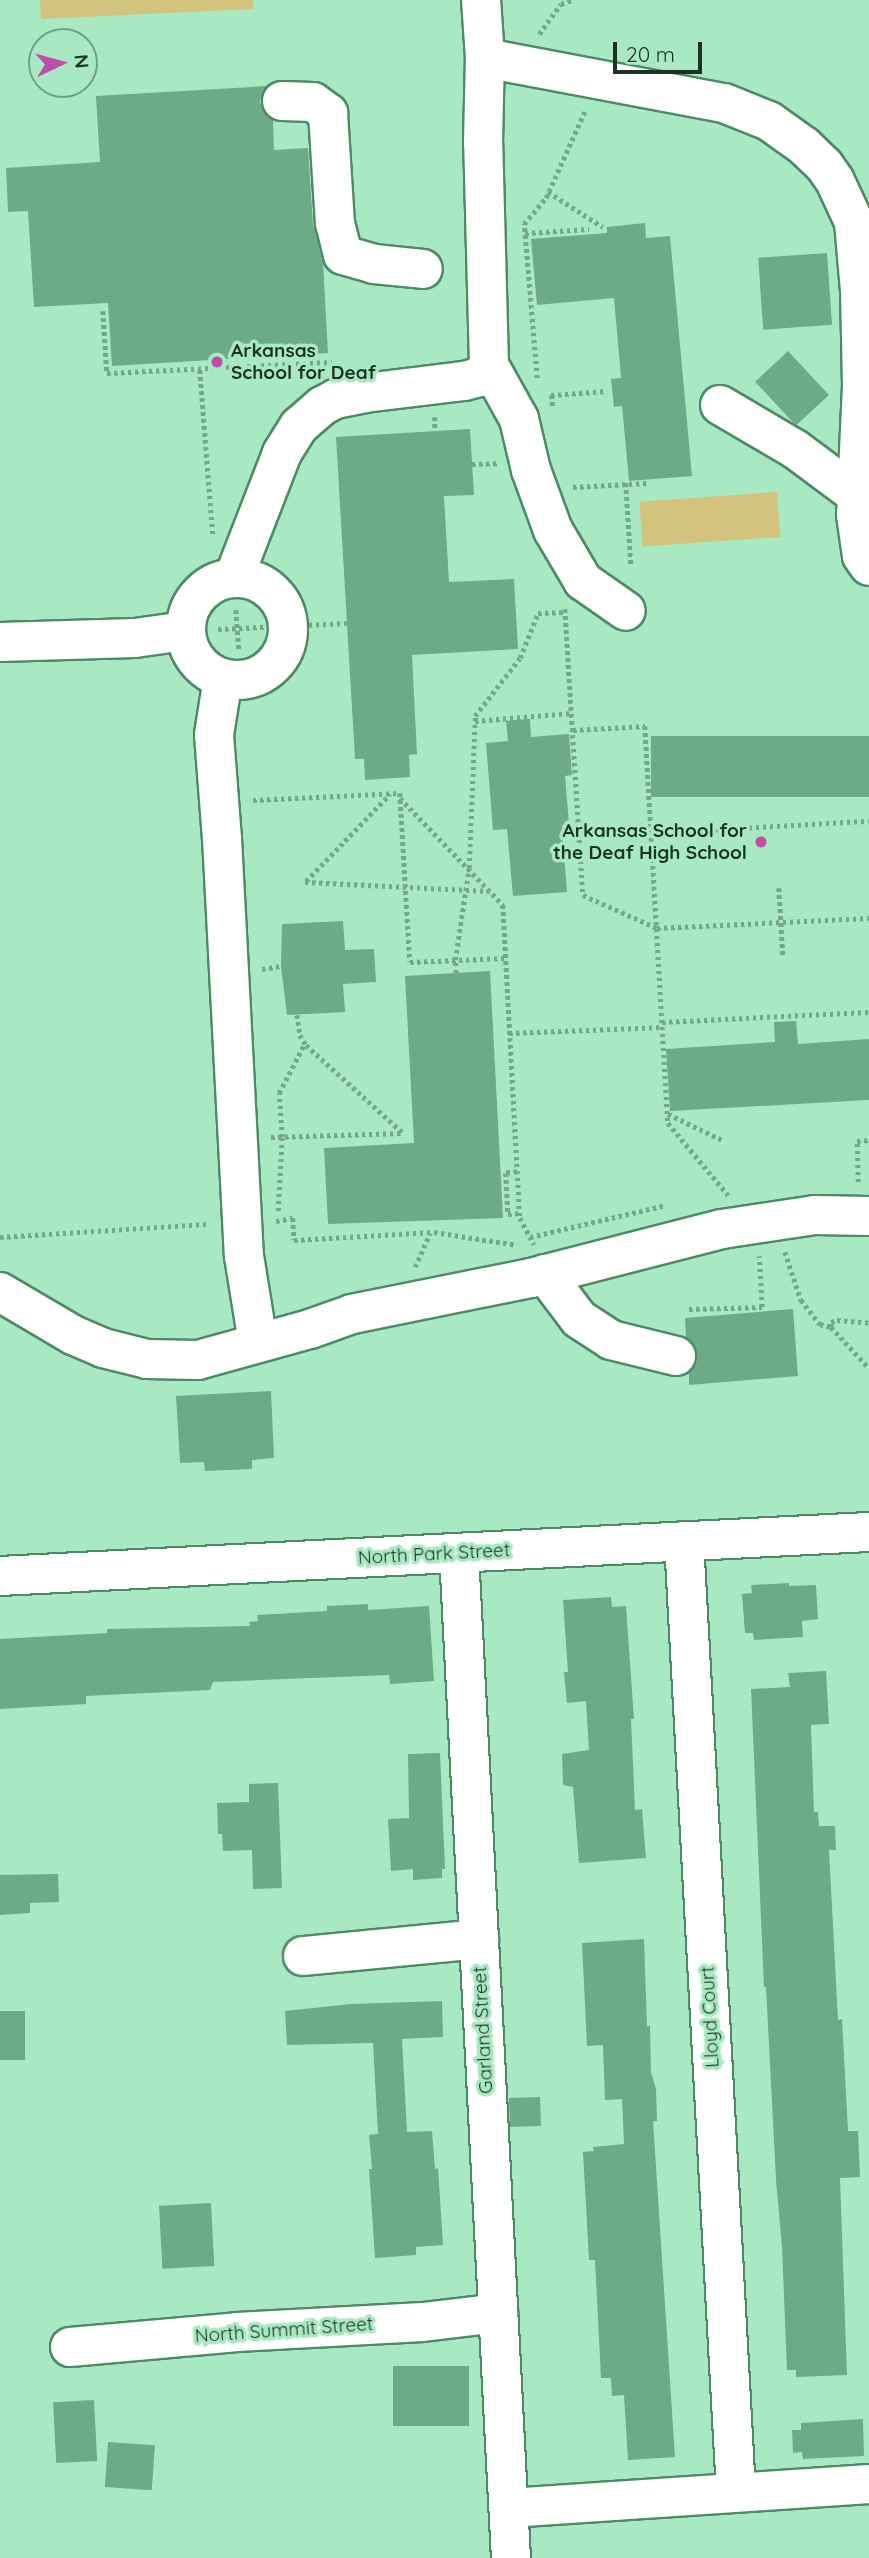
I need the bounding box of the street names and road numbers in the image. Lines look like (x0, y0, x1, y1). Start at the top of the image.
street label: North Park Street (357, 1539, 511, 1569)
street label: Garland Street (468, 1966, 498, 2094)
street label: Lloyd Court (696, 1966, 724, 2068)
street label: North Summit Street (194, 2312, 374, 2348)

